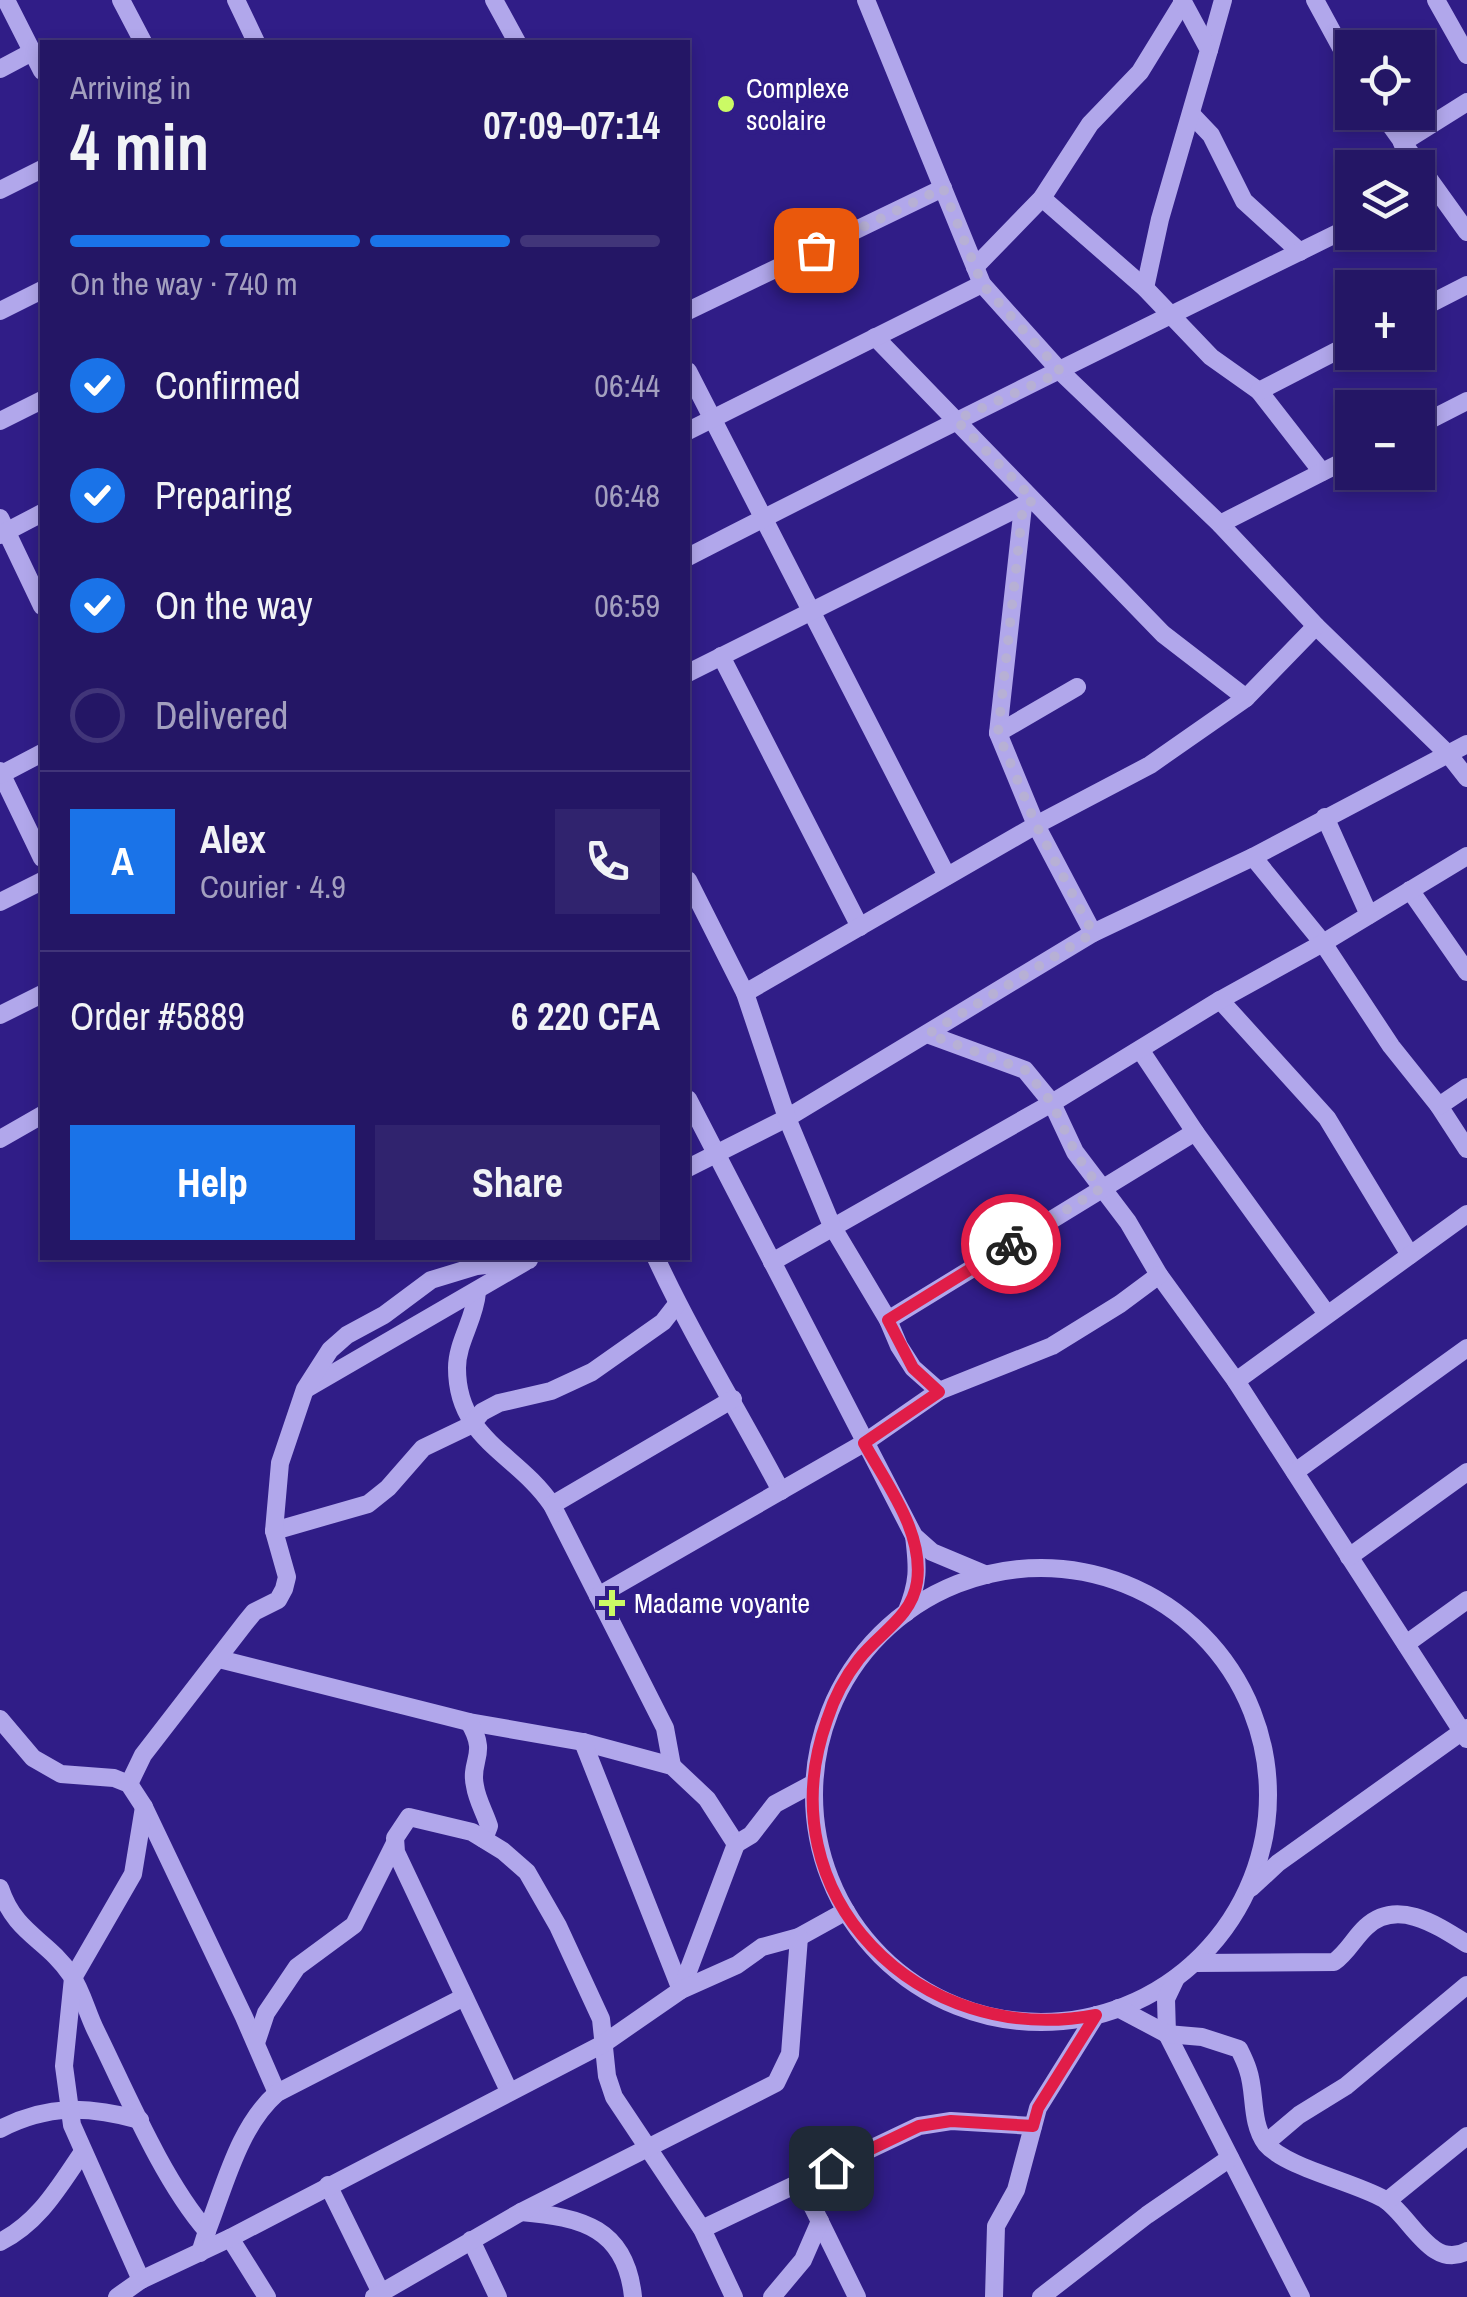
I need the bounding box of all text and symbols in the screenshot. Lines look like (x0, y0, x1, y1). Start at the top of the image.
map controls (1335, 30, 1435, 490)
button: locate (1335, 30, 1435, 130)
text: Arriving in (70, 66, 191, 109)
place label: Complexe scolaire (746, 69, 849, 139)
marker: Complexe scolaire (715, 93, 737, 115)
text: 07:09–07:14 (483, 100, 660, 151)
text: 4 min (70, 103, 209, 190)
button: layers (1335, 150, 1435, 250)
pin (774, 208, 859, 293)
icon: bag (789, 223, 844, 278)
text: On the way · 740 m (70, 262, 298, 305)
button: + (1335, 270, 1435, 370)
icon: check (70, 358, 125, 413)
text: Confirmed (155, 360, 300, 411)
text: 06:44 (594, 364, 660, 407)
button: − (1335, 390, 1435, 490)
icon: check (70, 468, 125, 523)
text: Preparing (155, 470, 292, 521)
text: 06:48 (594, 474, 660, 517)
icon: check (70, 578, 125, 633)
text: On the way (155, 580, 313, 631)
text: 06:59 (594, 584, 660, 627)
text: Delivered (155, 690, 288, 741)
button: phone (555, 809, 660, 914)
text: Alex (200, 814, 266, 865)
text: A (111, 836, 134, 887)
text: Courier · 4.9 (200, 865, 346, 908)
text: Order #5889 (70, 991, 245, 1042)
text: 6 220 CFA (511, 991, 660, 1042)
button: Help (70, 1125, 355, 1240)
button: Share (375, 1125, 660, 1240)
courier (961, 1194, 1061, 1294)
icon: bike (984, 1217, 1039, 1272)
place label: Madame voyante (634, 1584, 810, 1622)
marker: Madame voyante (599, 1590, 625, 1616)
pin (789, 2126, 874, 2211)
icon: home (804, 2141, 859, 2196)

